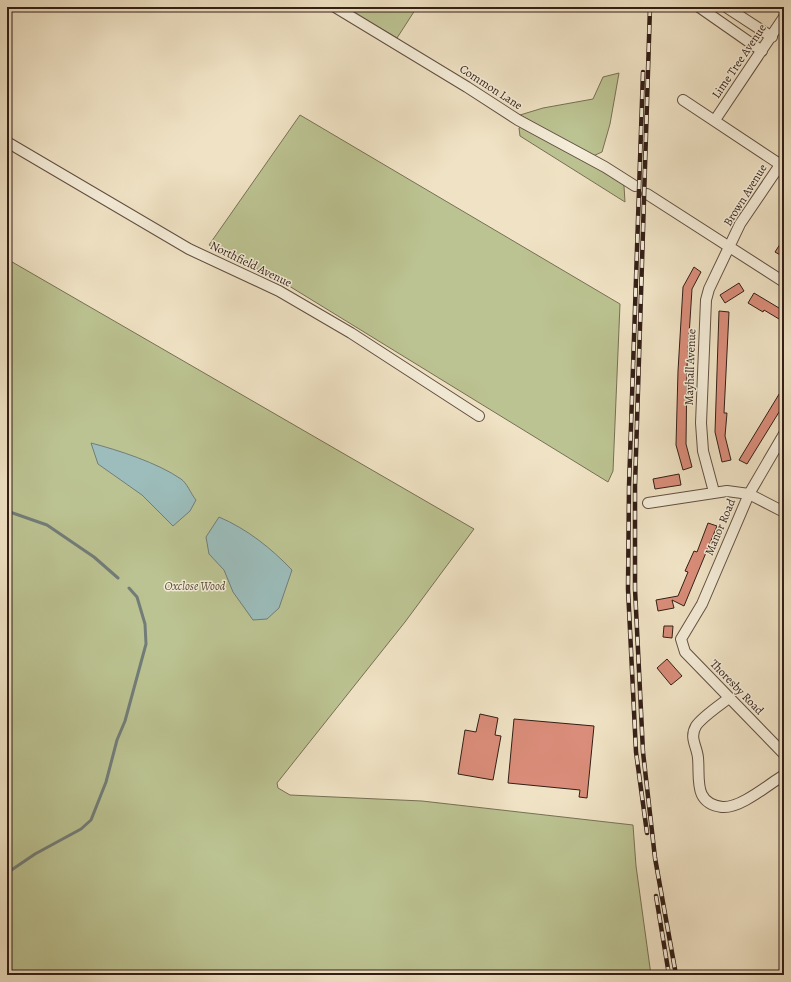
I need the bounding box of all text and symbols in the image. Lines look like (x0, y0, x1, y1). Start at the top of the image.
street label: Lime Tree Avenue (708, 21, 770, 101)
street label: Common Lane (457, 61, 525, 113)
street label: Brown Avenue (720, 161, 770, 229)
street label: Northfield Avenue (207, 237, 295, 291)
street label: Mayhall Avenue (681, 328, 699, 406)
street label: Manor Road (701, 496, 739, 558)
park label: Oxclose Wood (165, 578, 226, 594)
street label: Thoresby Road (707, 656, 768, 719)

